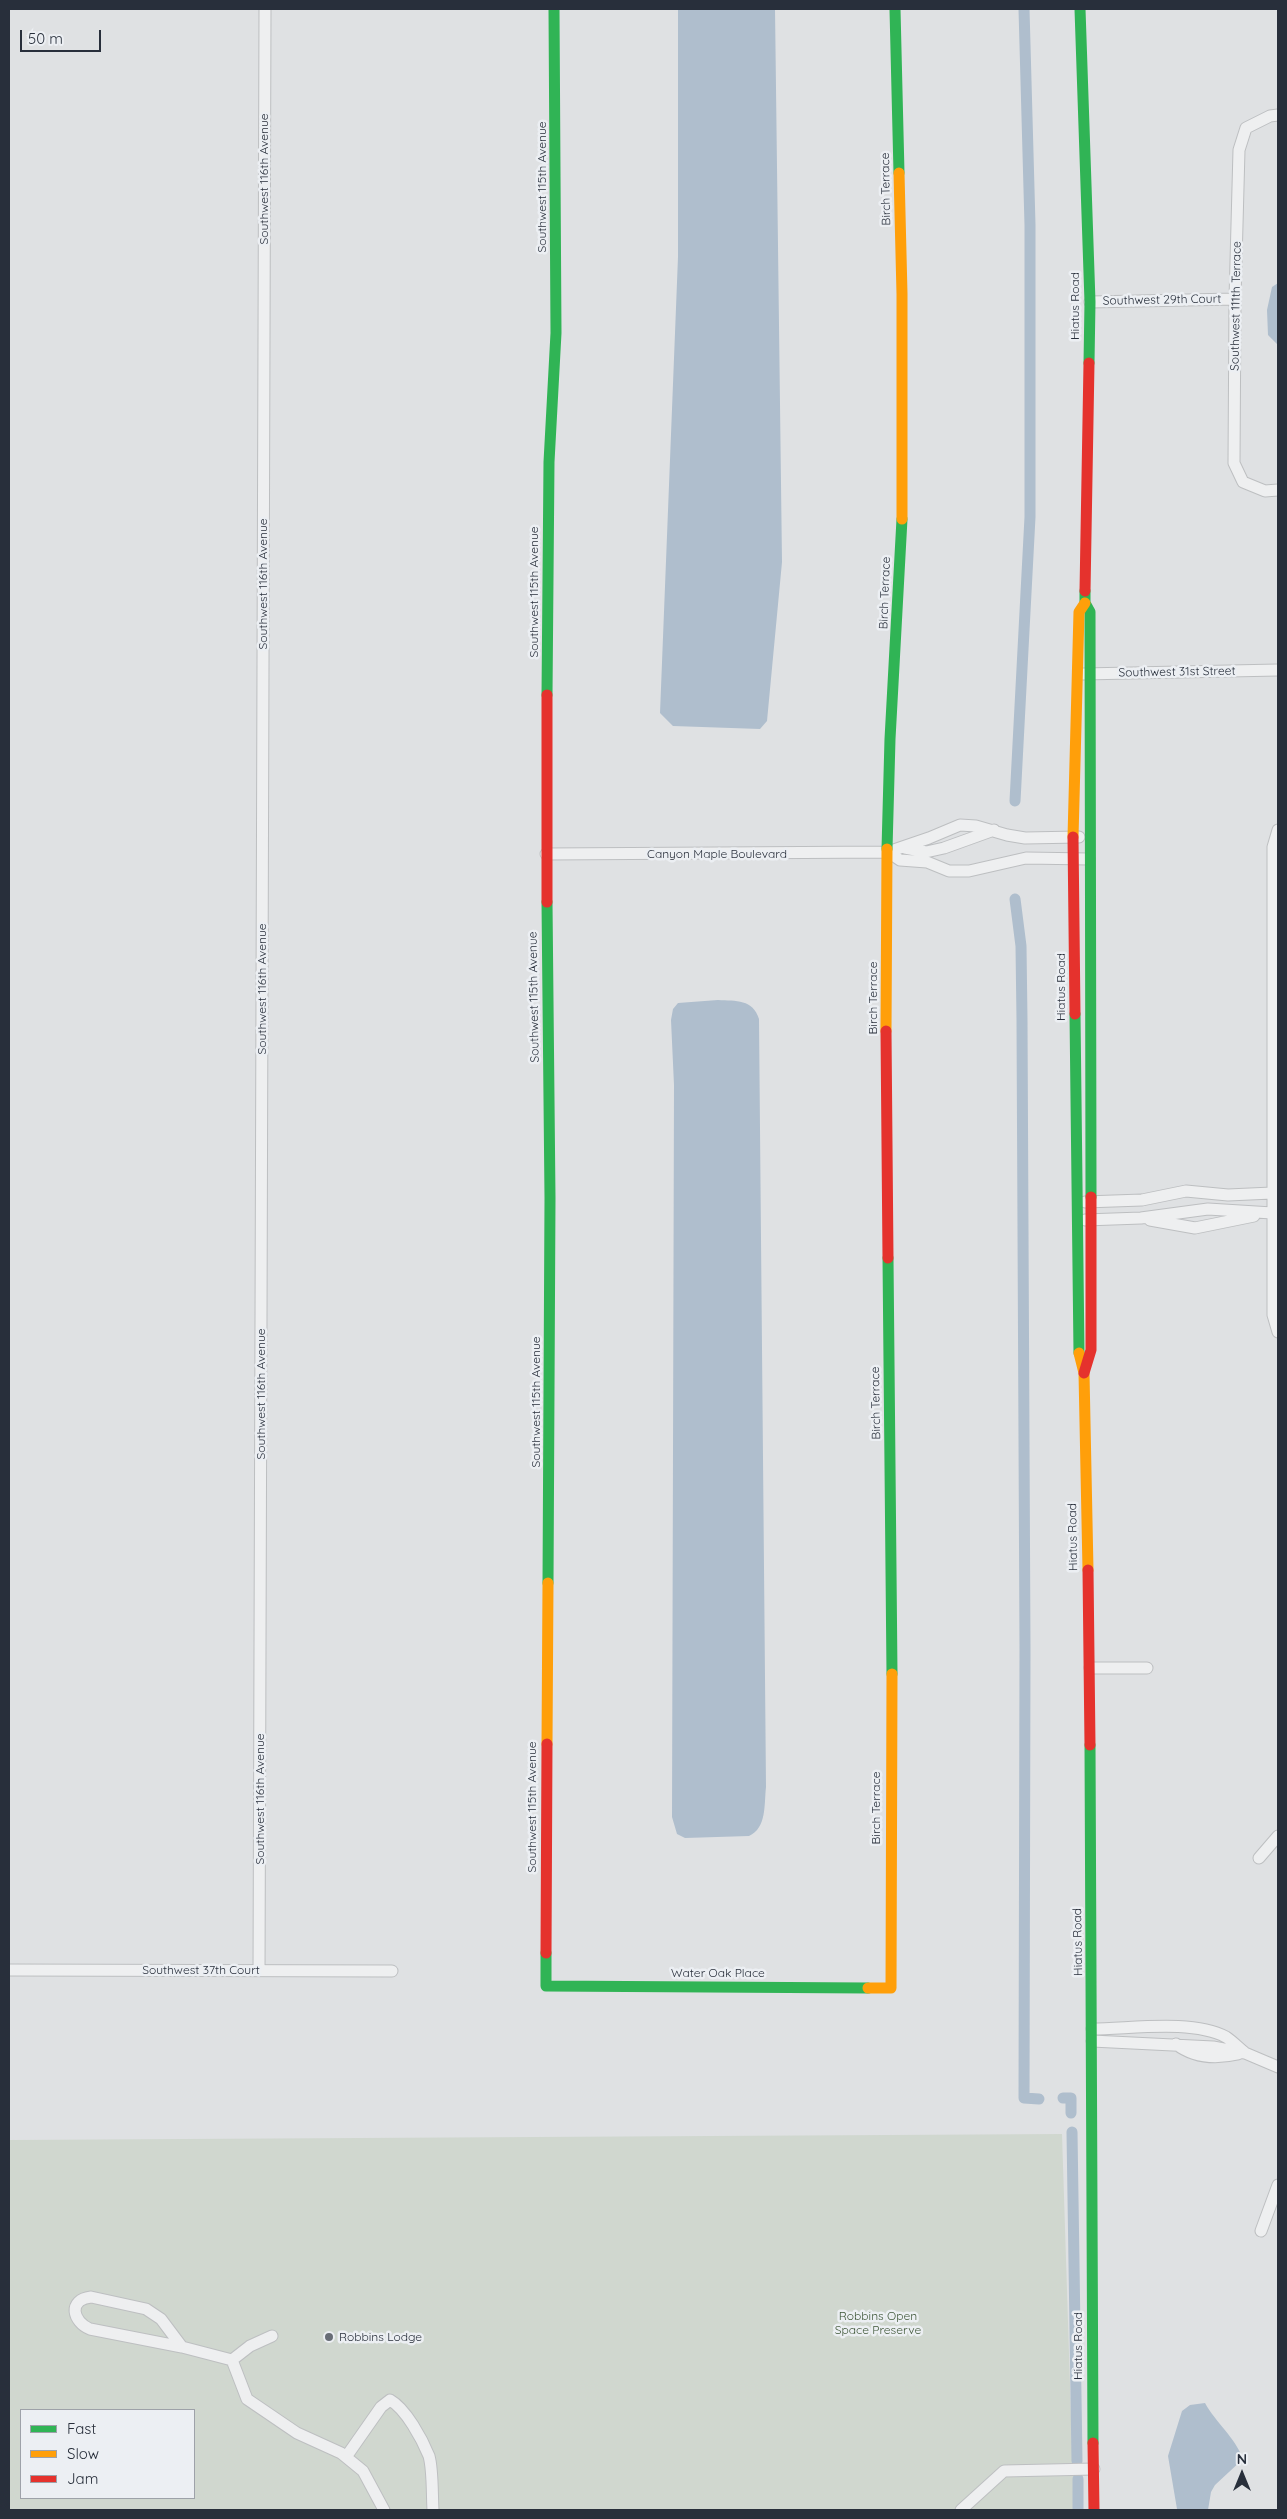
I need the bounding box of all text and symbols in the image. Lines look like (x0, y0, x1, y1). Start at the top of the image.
scale bar (22, 20, 104, 52)
text: 50 m (28, 29, 63, 48)
street label: Southwest 116th Avenue (257, 113, 271, 245)
street label: Southwest 115th Avenue (535, 121, 549, 253)
street label: Birch Terrace (878, 152, 894, 226)
street label: Southwest 111th Terrace (1228, 241, 1244, 371)
street label: Hiatus Road (1068, 272, 1082, 340)
street label: Southwest 29th Court (1103, 292, 1221, 308)
street label: Southwest 116th Avenue (256, 518, 270, 650)
street label: Southwest 115th Avenue (527, 526, 541, 658)
street label: Birch Terrace (877, 556, 893, 630)
street label: Southwest 31st Street (1118, 664, 1236, 680)
street label: Canyon Maple Boulevard (647, 847, 787, 861)
street label: Southwest 116th Avenue (255, 923, 269, 1055)
street label: Southwest 115th Avenue (526, 931, 542, 1063)
street label: Hiatus Road (1054, 953, 1068, 1021)
street label: Birch Terrace (866, 962, 880, 1034)
street label: Southwest 116th Avenue (254, 1328, 268, 1460)
street label: Southwest 115th Avenue (529, 1336, 543, 1468)
street label: Birch Terrace (868, 1366, 884, 1440)
street label: Hiatus Road (1065, 1503, 1081, 1571)
street label: Southwest 116th Avenue (253, 1733, 267, 1865)
street label: Southwest 115th Avenue (525, 1741, 539, 1873)
street label: Birch Terrace (869, 1772, 883, 1844)
street label: Hiatus Road (1070, 1908, 1086, 1976)
street label: Southwest 37th Court (142, 1963, 260, 1977)
street label: Water Oak Place (671, 1966, 765, 1980)
park label: Robbins Open Space Preserve (835, 2309, 921, 2337)
street label: Hiatus Road (1071, 2312, 1085, 2380)
place label: Robbins Lodge (339, 2330, 422, 2344)
marker: Robbins Lodge (323, 2331, 335, 2343)
legend (20, 2409, 195, 2499)
text: Fast (67, 2419, 96, 2438)
text: Slow (67, 2444, 99, 2463)
north arrow (1217, 2449, 1267, 2499)
text: N (1237, 2450, 1247, 2468)
text: Jam (67, 2469, 98, 2488)

